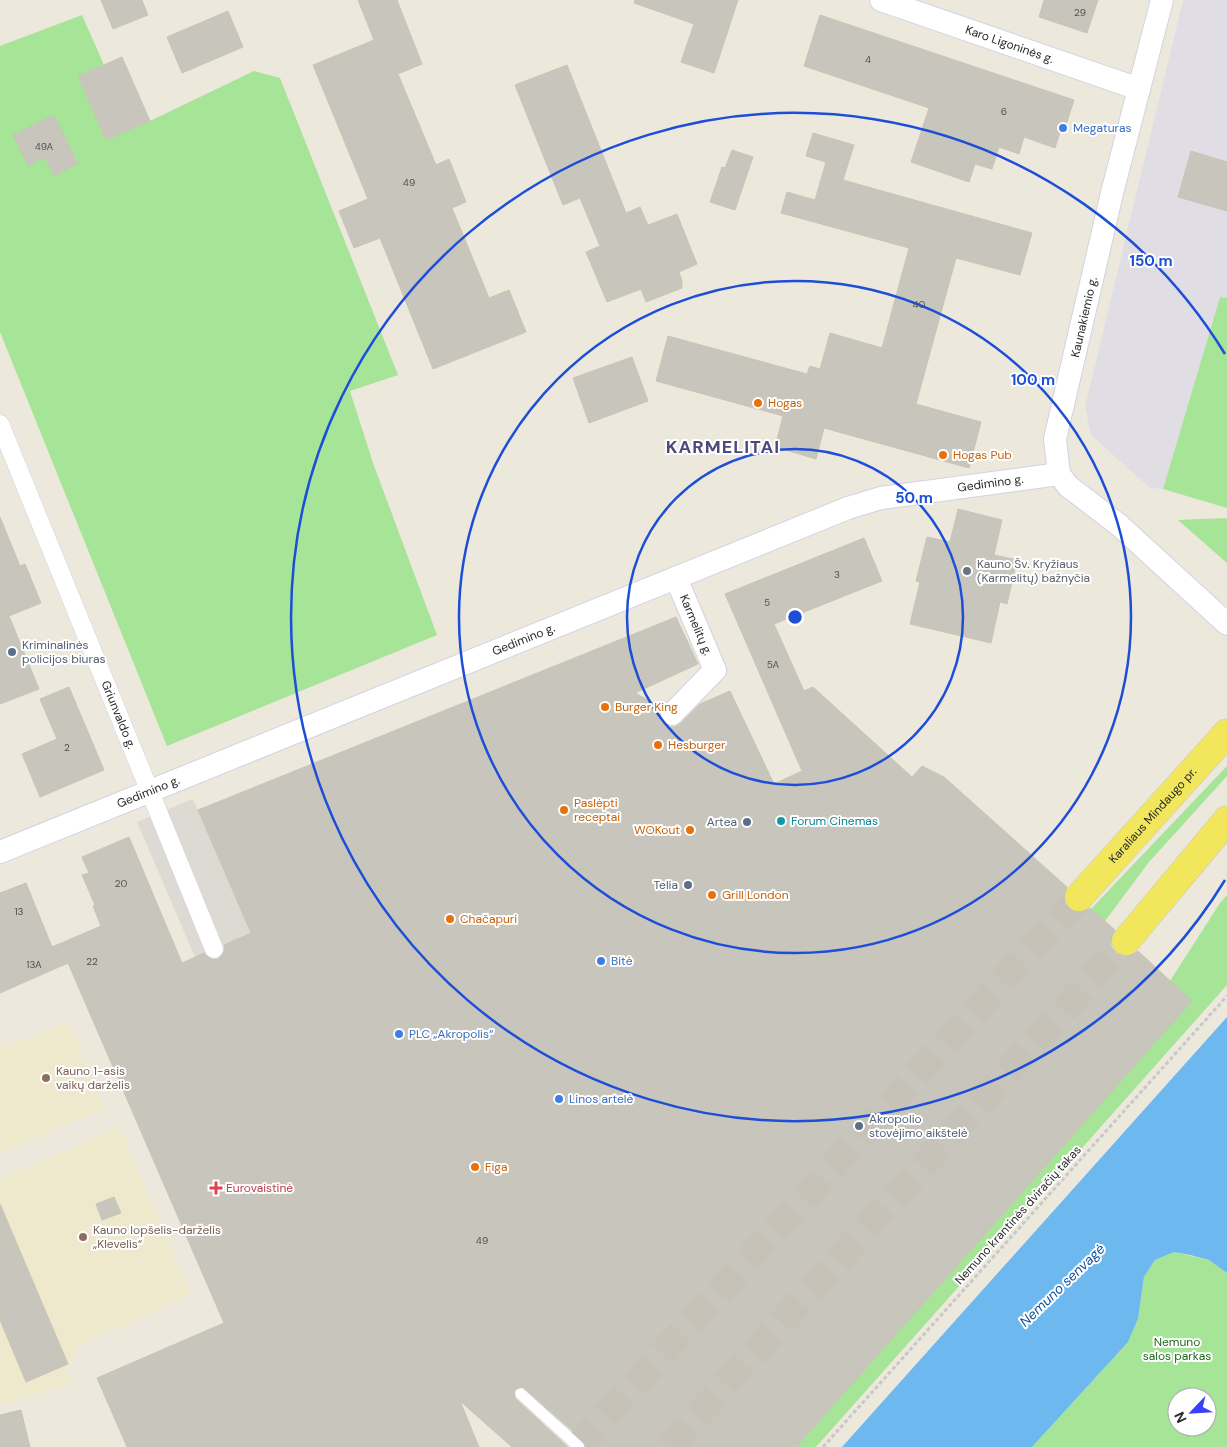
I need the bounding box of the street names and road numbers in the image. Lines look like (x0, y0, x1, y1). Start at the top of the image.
street label: Karo Ligoninės g. (963, 22, 1056, 67)
street label: Kaunakiemio g. (1067, 275, 1101, 359)
street label: Gedimino g. (957, 471, 1024, 496)
street label: Karmelitų g. (676, 592, 716, 658)
street label: Gedimino g. (490, 620, 557, 659)
street label: Griunvaldo g. (97, 678, 140, 751)
street label: Karaliaus Mindaugo pr. (1105, 764, 1200, 867)
street label: Gedimino g. (115, 772, 182, 812)
street label: Nemuno krantinės dviračių takas (951, 1142, 1085, 1288)

